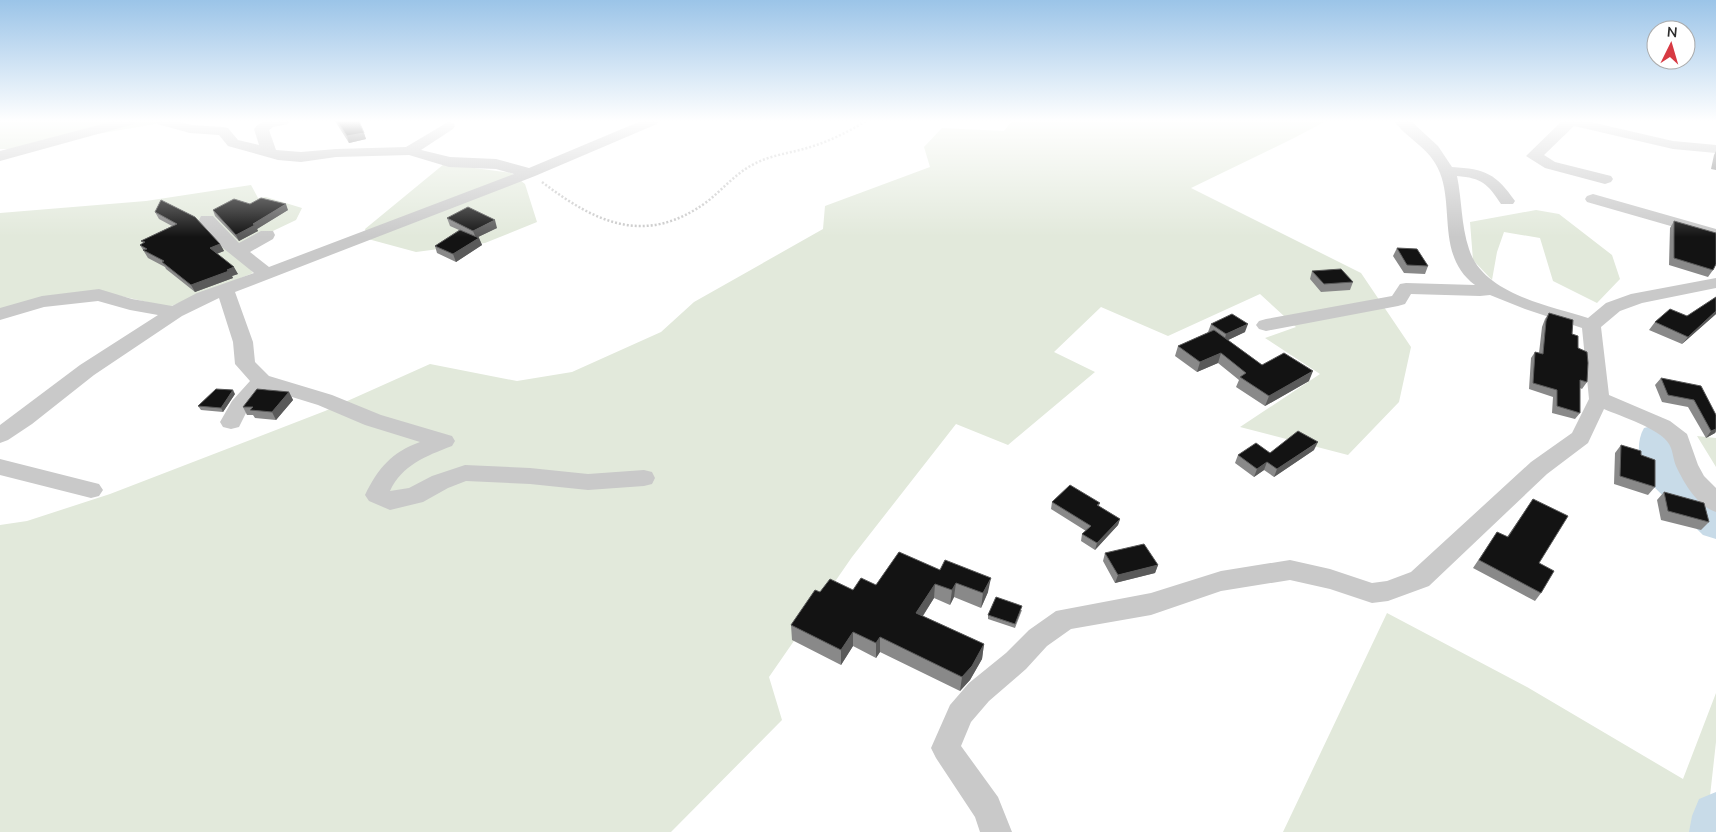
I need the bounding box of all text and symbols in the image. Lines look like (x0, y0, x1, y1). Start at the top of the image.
north arrow (1646, 20, 1696, 70)
text: N (1666, 23, 1678, 41)

